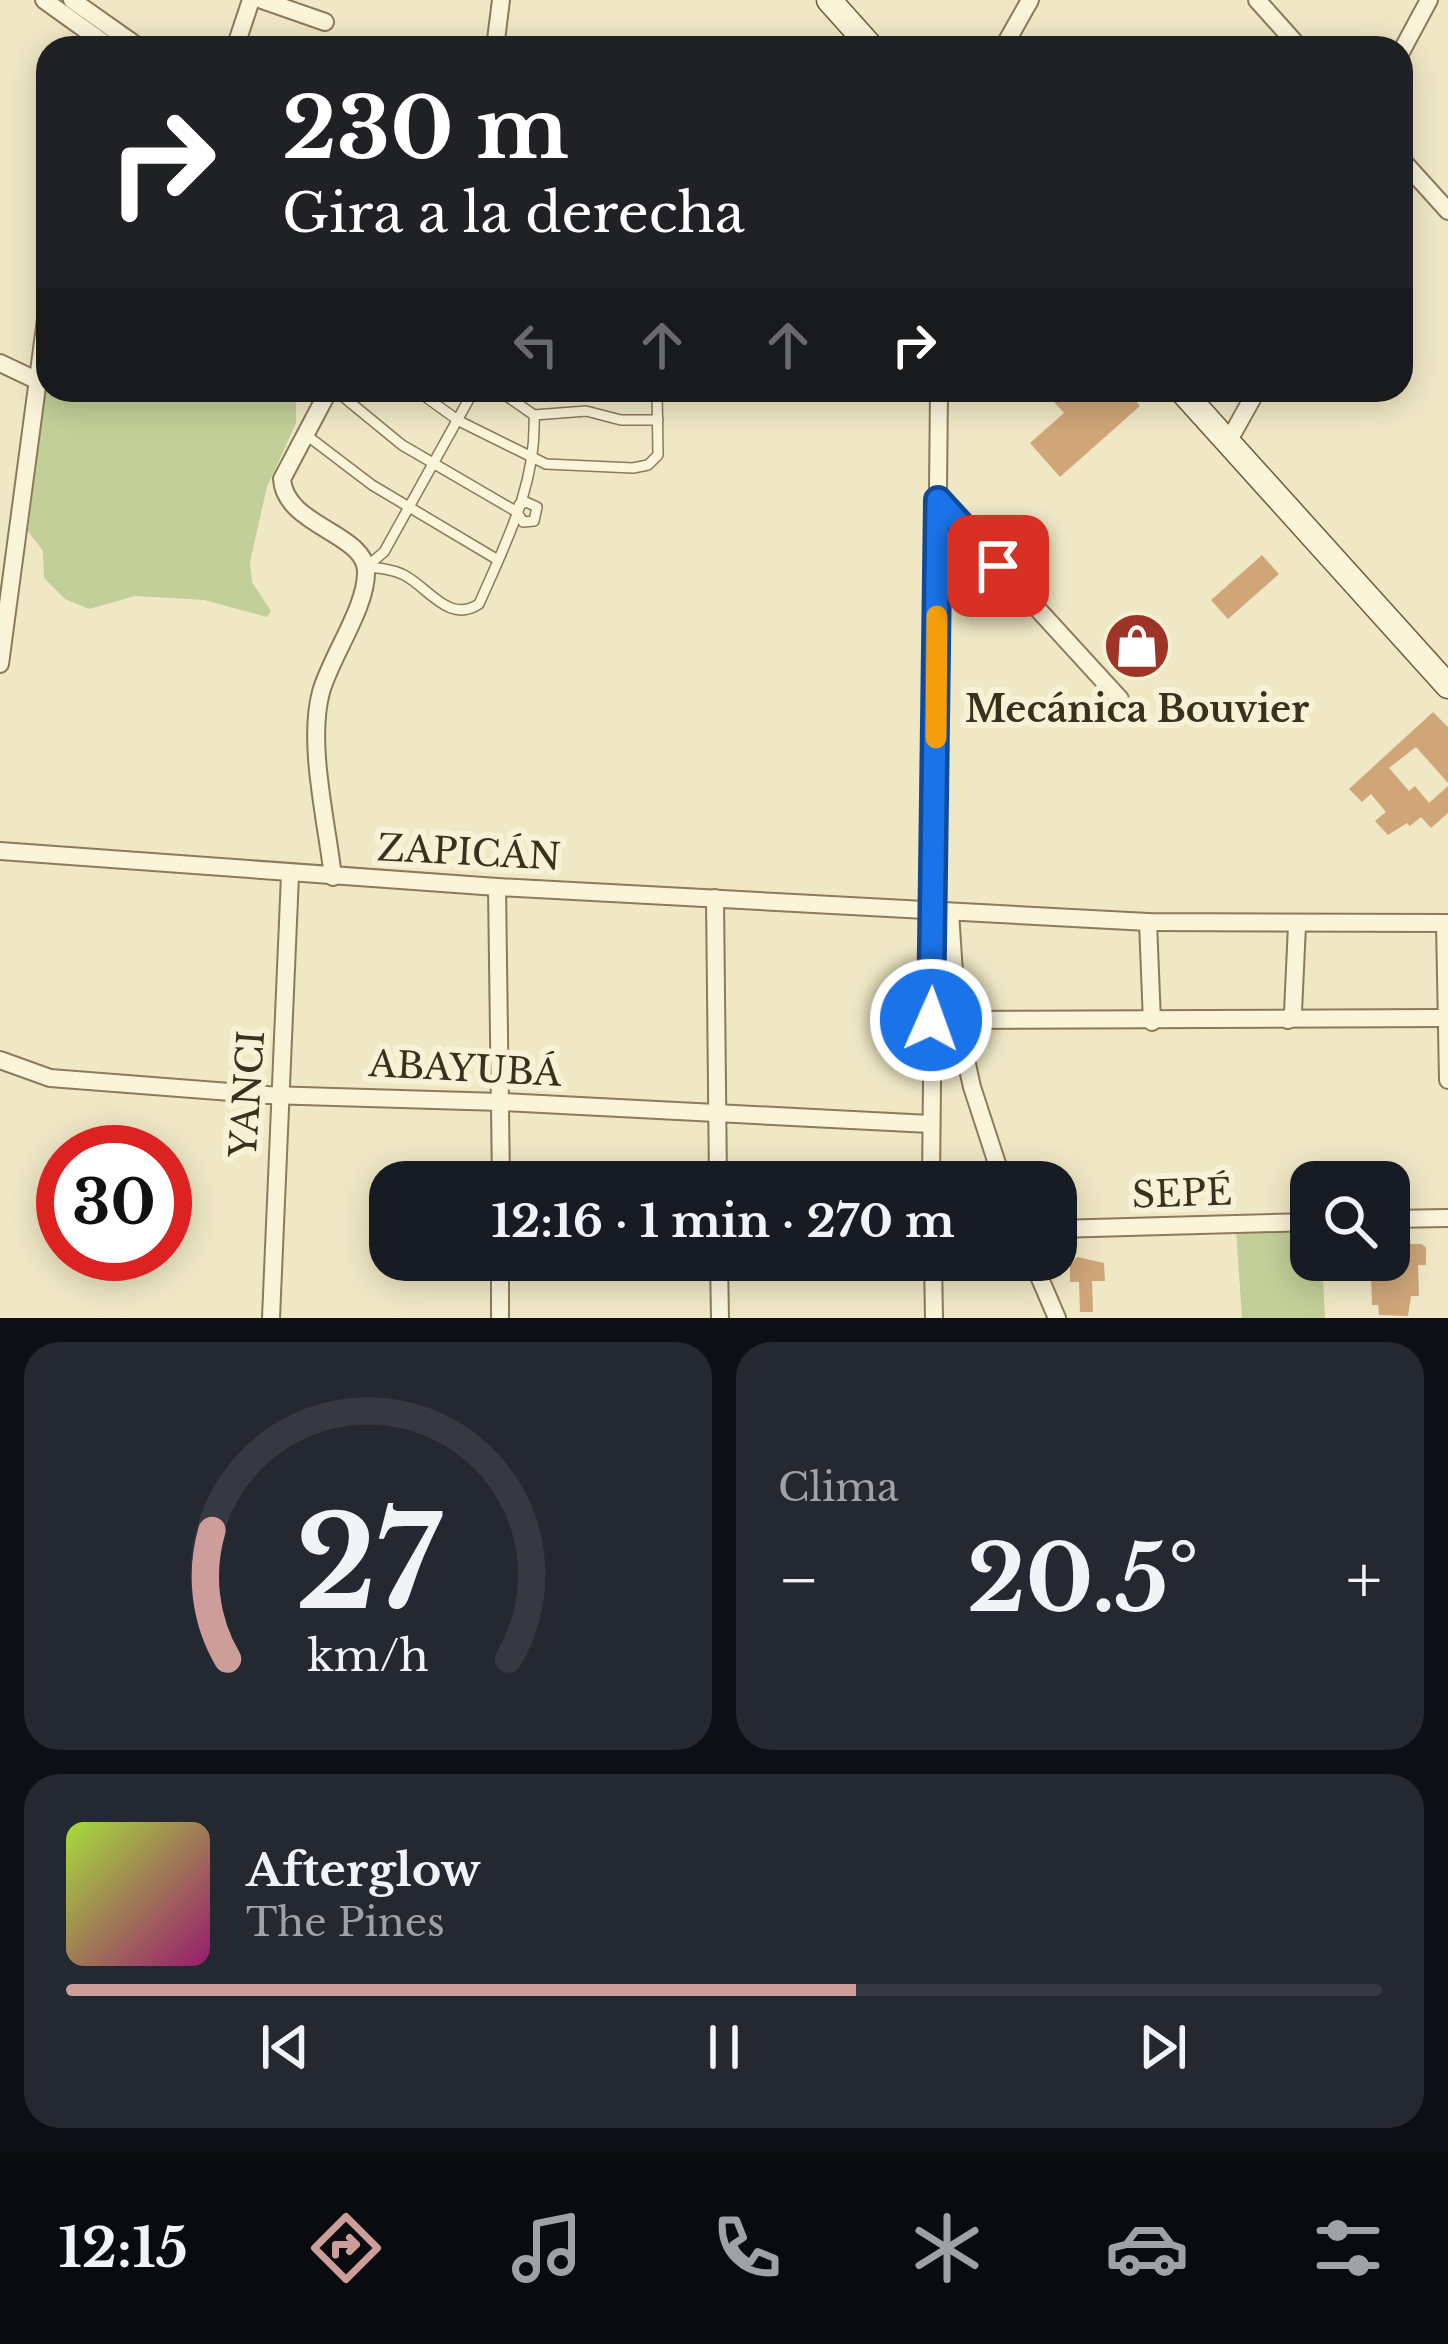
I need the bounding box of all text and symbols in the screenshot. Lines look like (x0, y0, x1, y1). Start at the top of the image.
text: 230 m (282, 77, 569, 181)
icon: right (84, 84, 240, 240)
text: Gira a la derecha (282, 180, 745, 247)
icon: left (503, 312, 569, 378)
icon: ahead (629, 312, 695, 378)
icon: ahead (755, 312, 821, 378)
icon: right (881, 312, 947, 378)
pin (947, 515, 1049, 617)
icon: arrive (965, 533, 1031, 599)
shop icon: Mecánica Bouvier (1102, 611, 1172, 681)
place label: Mecánica Bouvier (965, 687, 1309, 732)
street label: ZAPICÁN (376, 824, 562, 880)
position arrow (868, 957, 994, 1083)
street label: YANCI (221, 1029, 274, 1160)
street label: ABAYUBÁ (367, 1040, 564, 1096)
speed limit sign: 30 (36, 1125, 192, 1281)
map controls (1290, 1161, 1410, 1281)
button: search (1290, 1161, 1410, 1281)
street label: SEPÉ (1131, 1168, 1233, 1218)
text: 12:16 · 1 min · 270 m (491, 1193, 955, 1249)
text: Clima (778, 1463, 899, 1512)
text: 27 (295, 1487, 442, 1642)
text: 20.5° (967, 1524, 1199, 1635)
text: − (778, 1539, 820, 1621)
text: + (1346, 1539, 1382, 1621)
text: km/h (307, 1629, 429, 1683)
text: Afterglow (246, 1842, 481, 1898)
text: The Pines (246, 1898, 445, 1947)
icon: previous (252, 2014, 318, 2080)
icon: pause (691, 2014, 757, 2080)
icon: next (1130, 2014, 1196, 2080)
icon: directions (304, 2206, 388, 2290)
icon: music (505, 2206, 589, 2290)
icon: phone (705, 2206, 789, 2290)
icon: climate (905, 2206, 989, 2290)
icon: car (1105, 2206, 1189, 2290)
icon: filters (1306, 2206, 1390, 2290)
text: 12:15 (58, 2215, 188, 2282)

